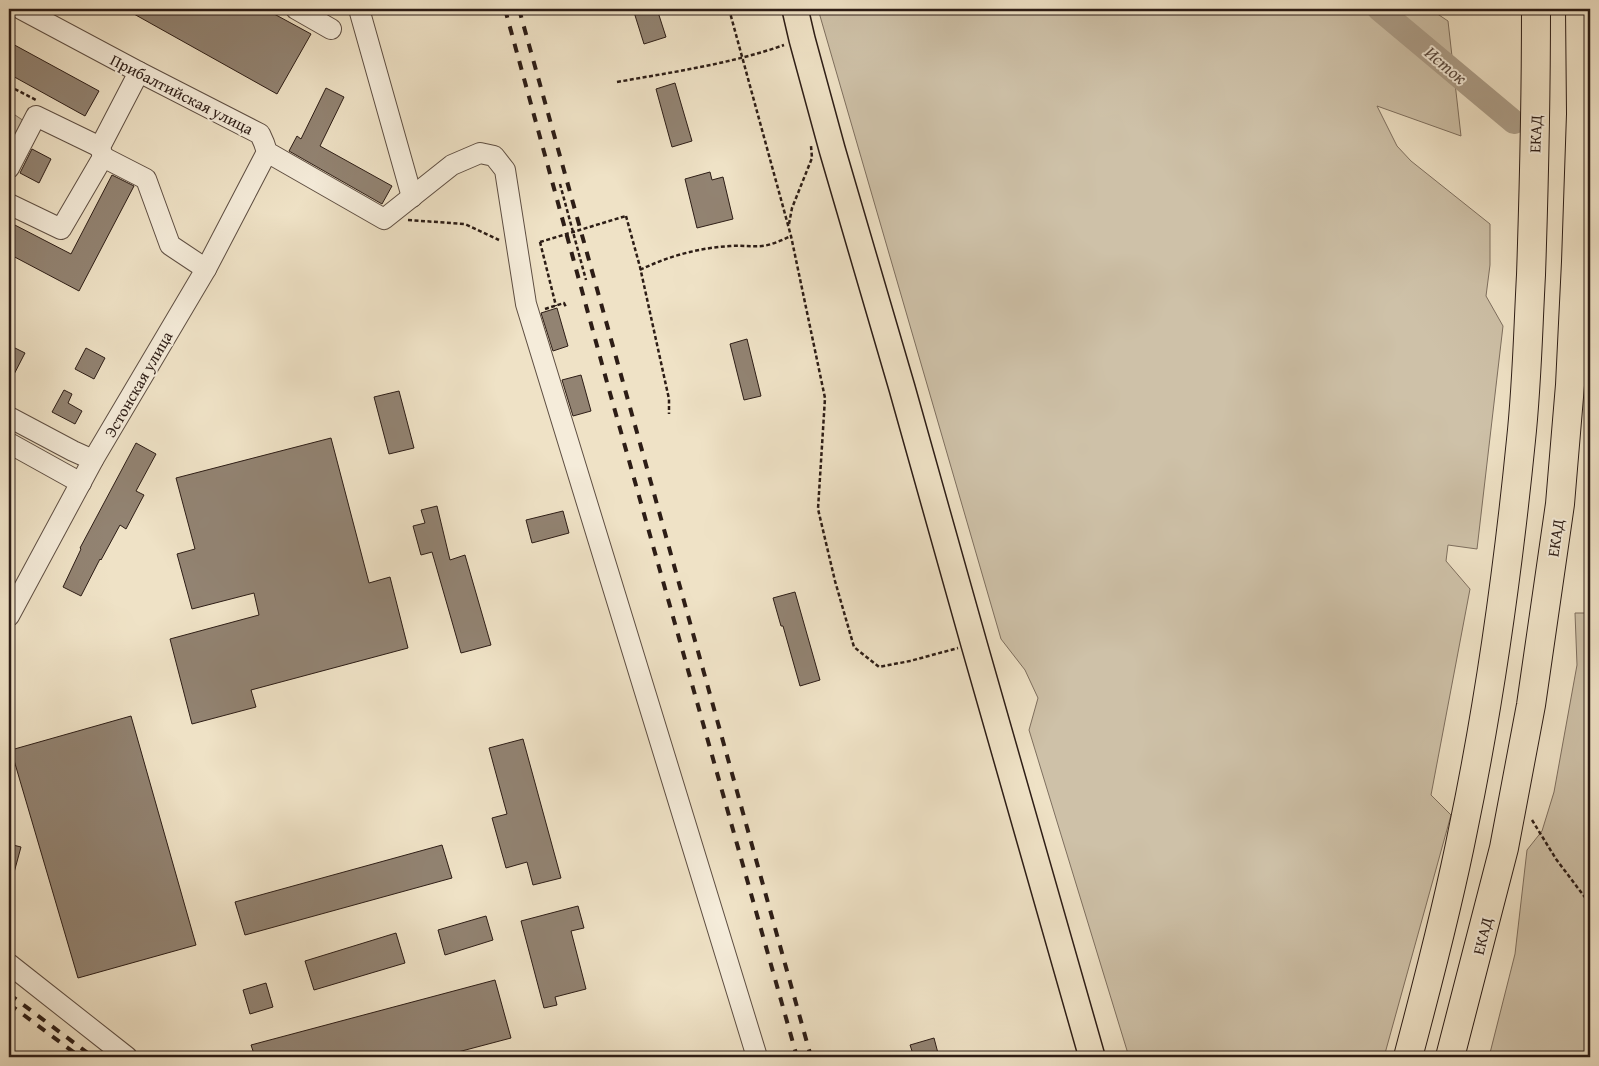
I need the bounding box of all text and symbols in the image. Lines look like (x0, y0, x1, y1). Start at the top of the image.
water label: Исток (1419, 39, 1473, 91)
street label: Прибалтийская улица (106, 48, 258, 141)
street label: ЕКАД (1522, 115, 1548, 153)
street label: Эстонская улица (98, 326, 178, 442)
street label: ЕКАД (1540, 518, 1570, 558)
street label: ЕКАД (1466, 915, 1498, 957)

